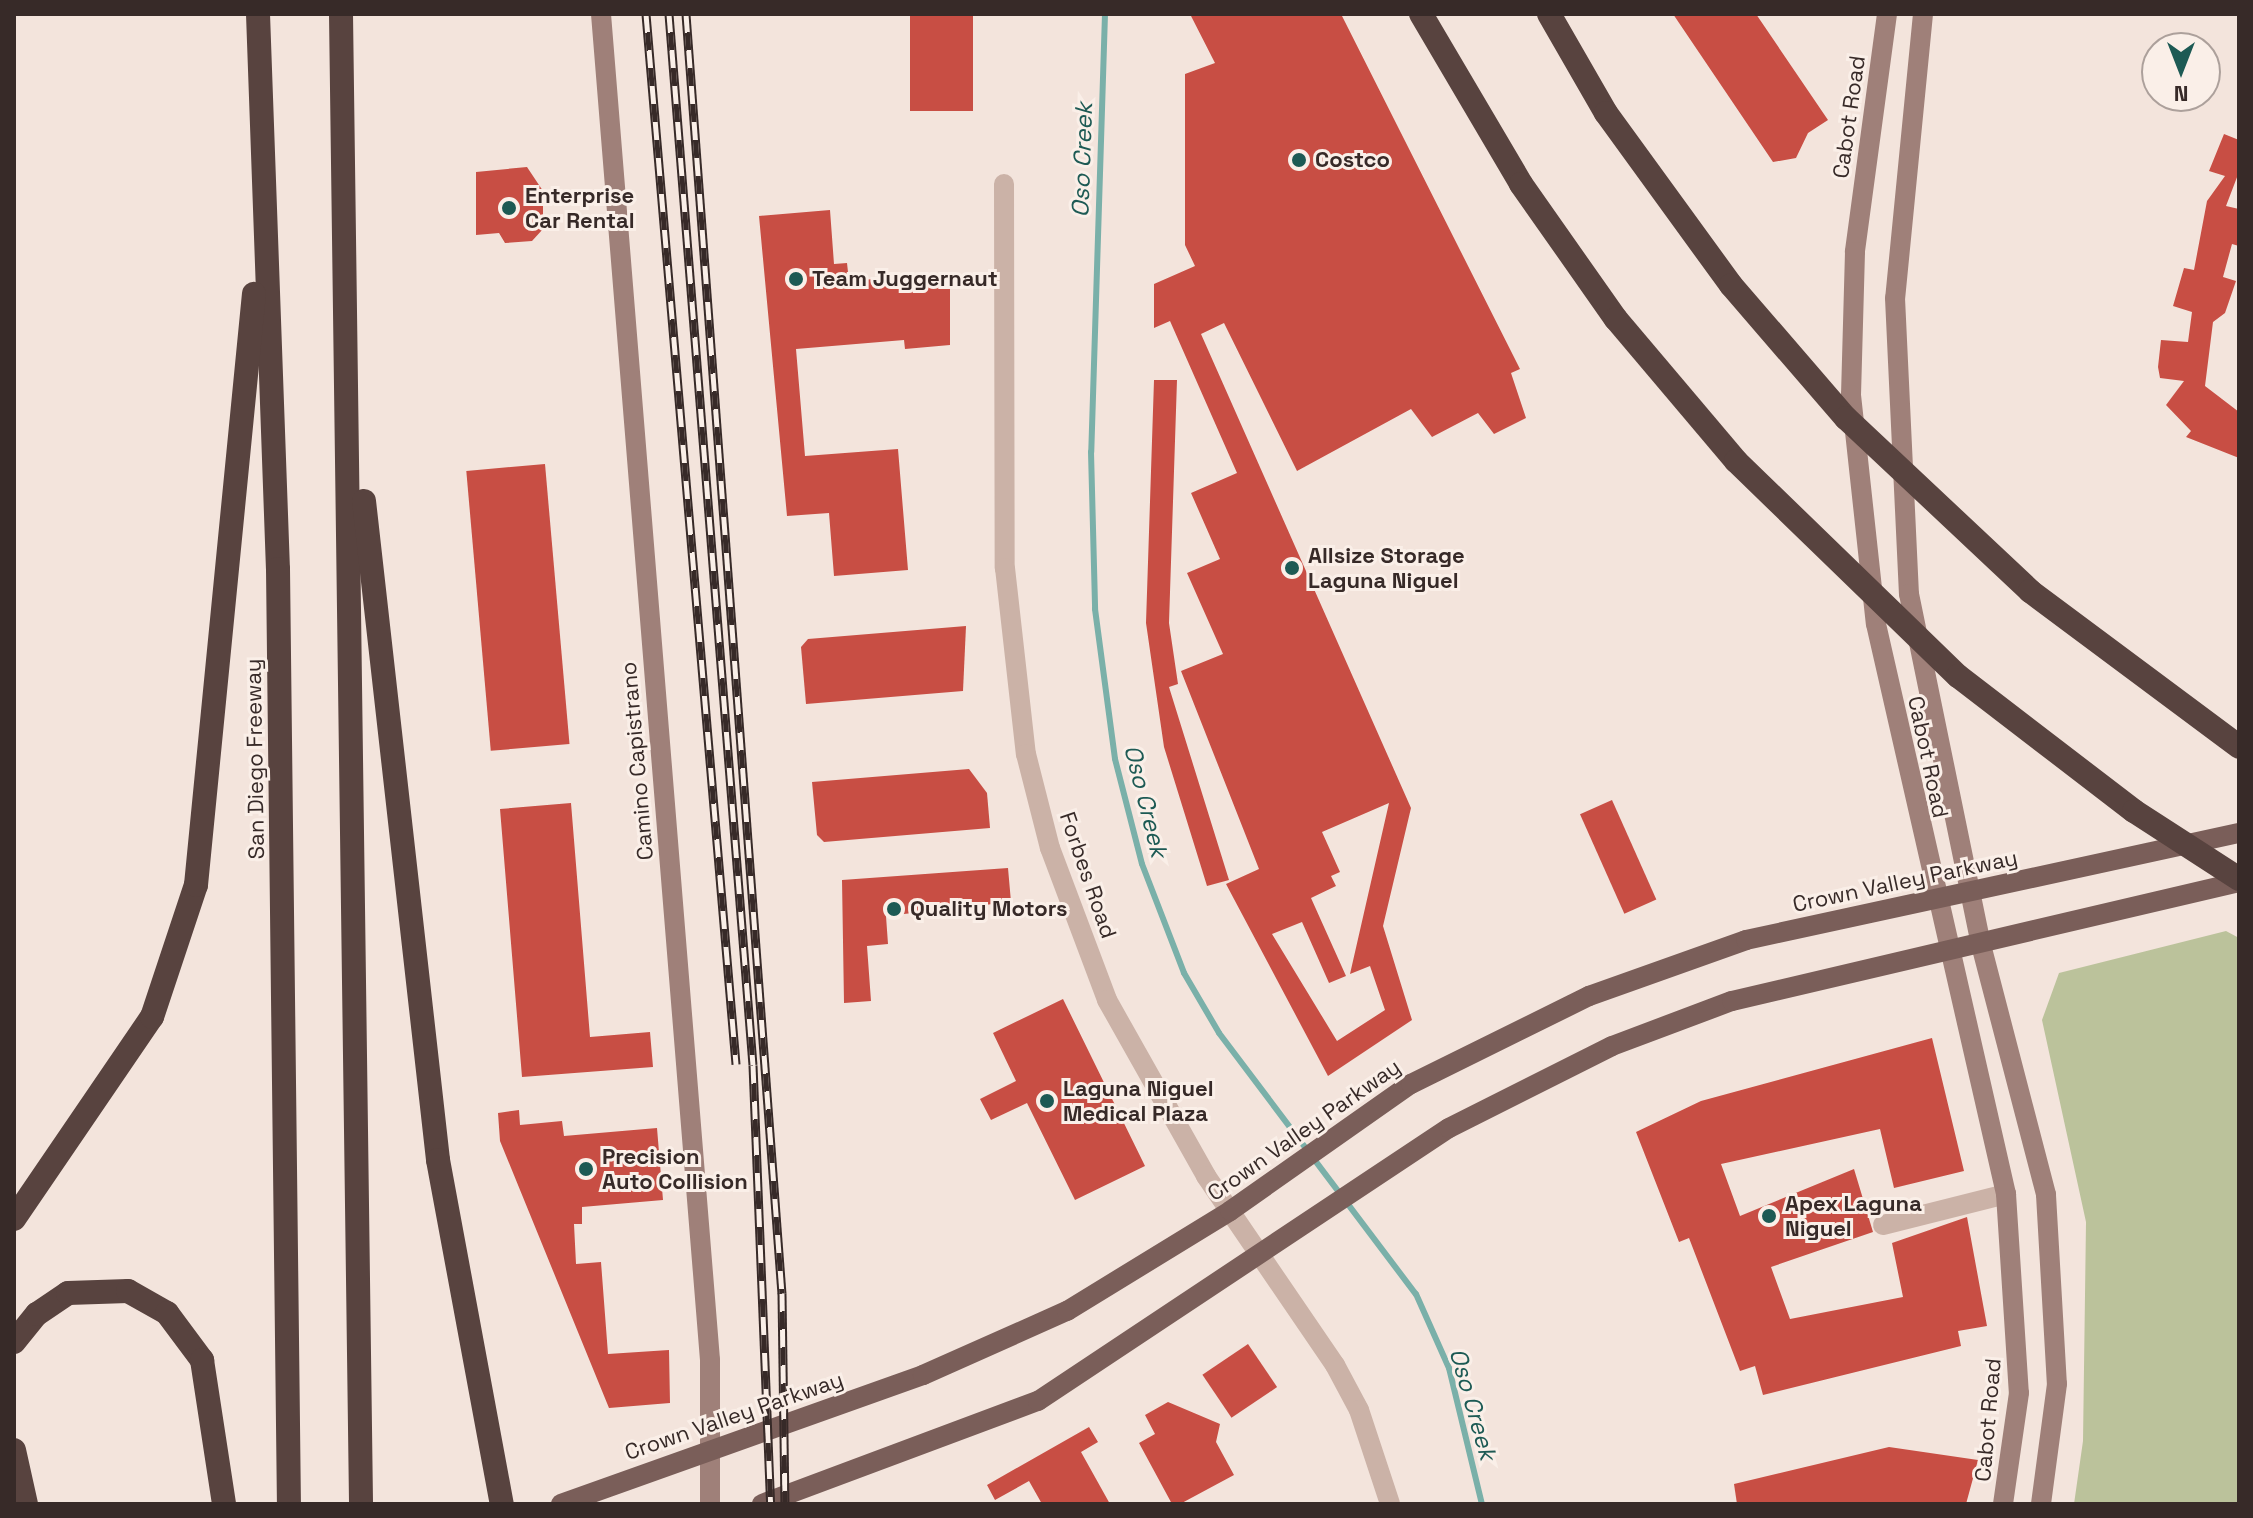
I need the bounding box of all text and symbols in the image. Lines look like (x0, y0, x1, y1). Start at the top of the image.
north arrow (2141, 32, 2221, 112)
street label: Cabot Road (1827, 54, 1871, 180)
text: N (2174, 80, 2188, 108)
water label: Oso Creek (1066, 102, 1098, 218)
place label: Costco (1315, 147, 1390, 173)
marker: Costco (1290, 151, 1308, 169)
place label: Enterprise Car Rental (525, 182, 635, 234)
marker: Enterprise Car Rental (500, 199, 518, 217)
place label: Team Juggernaut (812, 266, 998, 292)
marker: Team Juggernaut (787, 270, 805, 288)
place label: Allsize Storage Laguna Niguel (1308, 542, 1465, 594)
marker: Allsize Storage Laguna Niguel (1283, 559, 1301, 577)
street label: San Diego Freeway (240, 659, 270, 859)
street label: Camino Capistrano (615, 661, 659, 861)
street label: Cabot Road (1902, 694, 1954, 820)
water label: Oso Creek (1118, 742, 1174, 860)
street label: Forbes Road (1054, 808, 1122, 942)
street label: Crown Valley Parkway (1790, 844, 2020, 918)
place label: Quality Motors (910, 896, 1068, 922)
marker: Quality Motors (885, 900, 903, 918)
street label: Crown Valley Parkway (1202, 1053, 1406, 1207)
place label: Laguna Niguel Medical Plaza (1063, 1075, 1214, 1126)
marker: Laguna Niguel Medical Plaza (1038, 1092, 1056, 1110)
place label: Precision Auto Collision (602, 1143, 748, 1194)
marker: Precision Auto Collision (577, 1160, 595, 1178)
place label: Apex Laguna Niguel (1785, 1190, 1922, 1242)
marker: Apex Laguna Niguel (1760, 1207, 1778, 1225)
water label: Oso Creek (1443, 1345, 1503, 1463)
street label: Cabot Road (1969, 1357, 2007, 1483)
street label: Crown Valley Parkway (621, 1366, 847, 1466)

